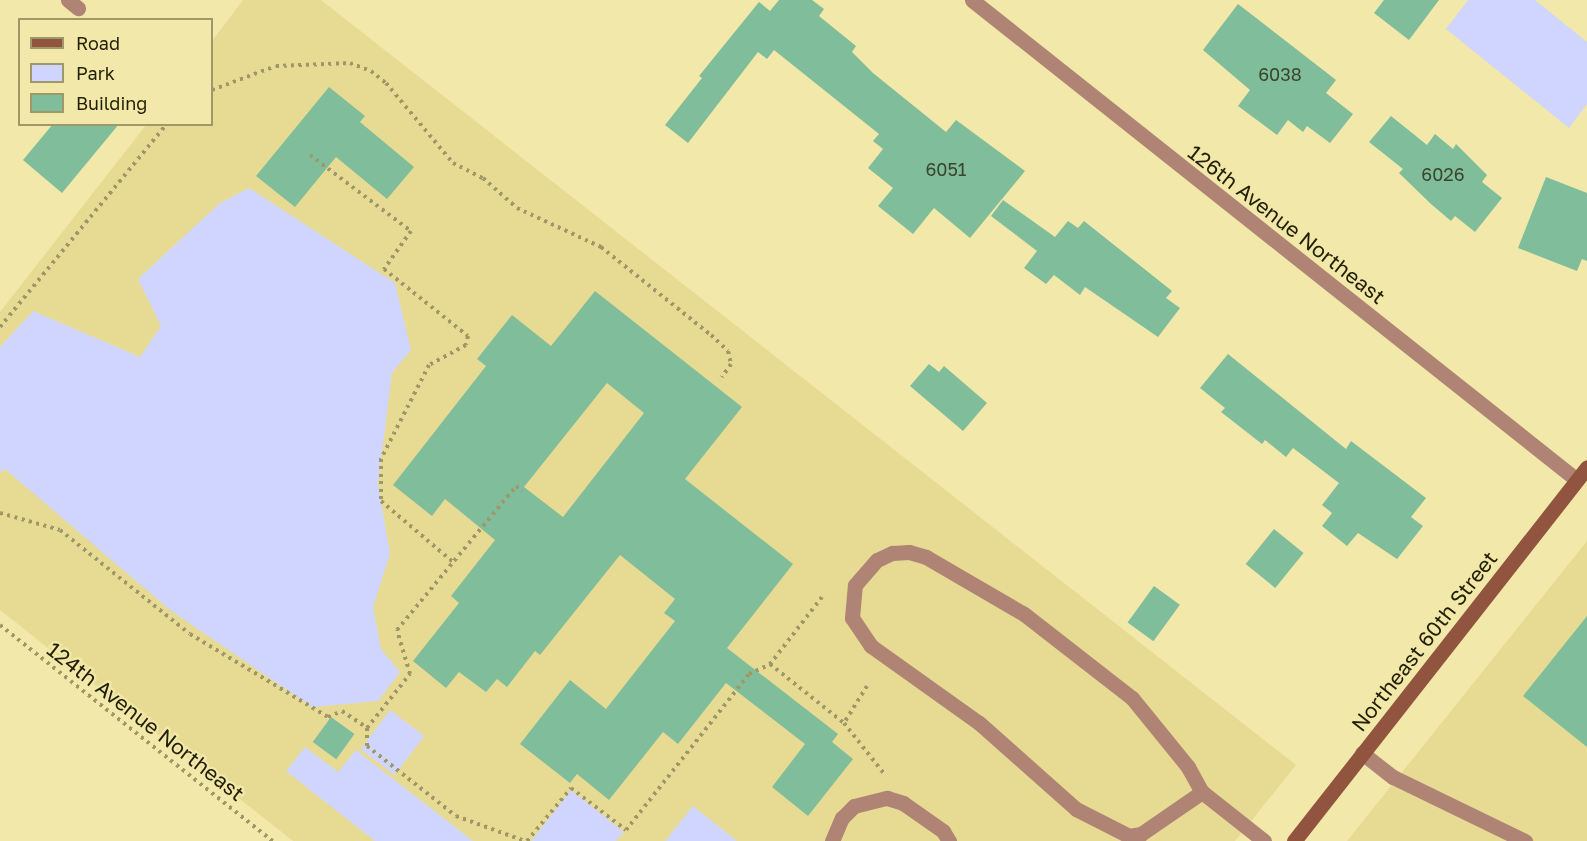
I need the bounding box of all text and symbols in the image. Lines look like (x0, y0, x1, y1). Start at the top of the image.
legend (18, 18, 213, 126)
text: Road (76, 32, 120, 54)
text: Park (76, 62, 115, 84)
house number: 6038 (1258, 63, 1302, 85)
text: Building (76, 92, 147, 114)
street label: 126th Avenue Northeast (1183, 139, 1391, 309)
house number: 6051 (925, 158, 967, 180)
house number: 6026 (1421, 163, 1465, 185)
street label: Northeast 60th Street (1346, 546, 1502, 736)
street label: 124th Avenue Northeast (42, 636, 250, 806)

